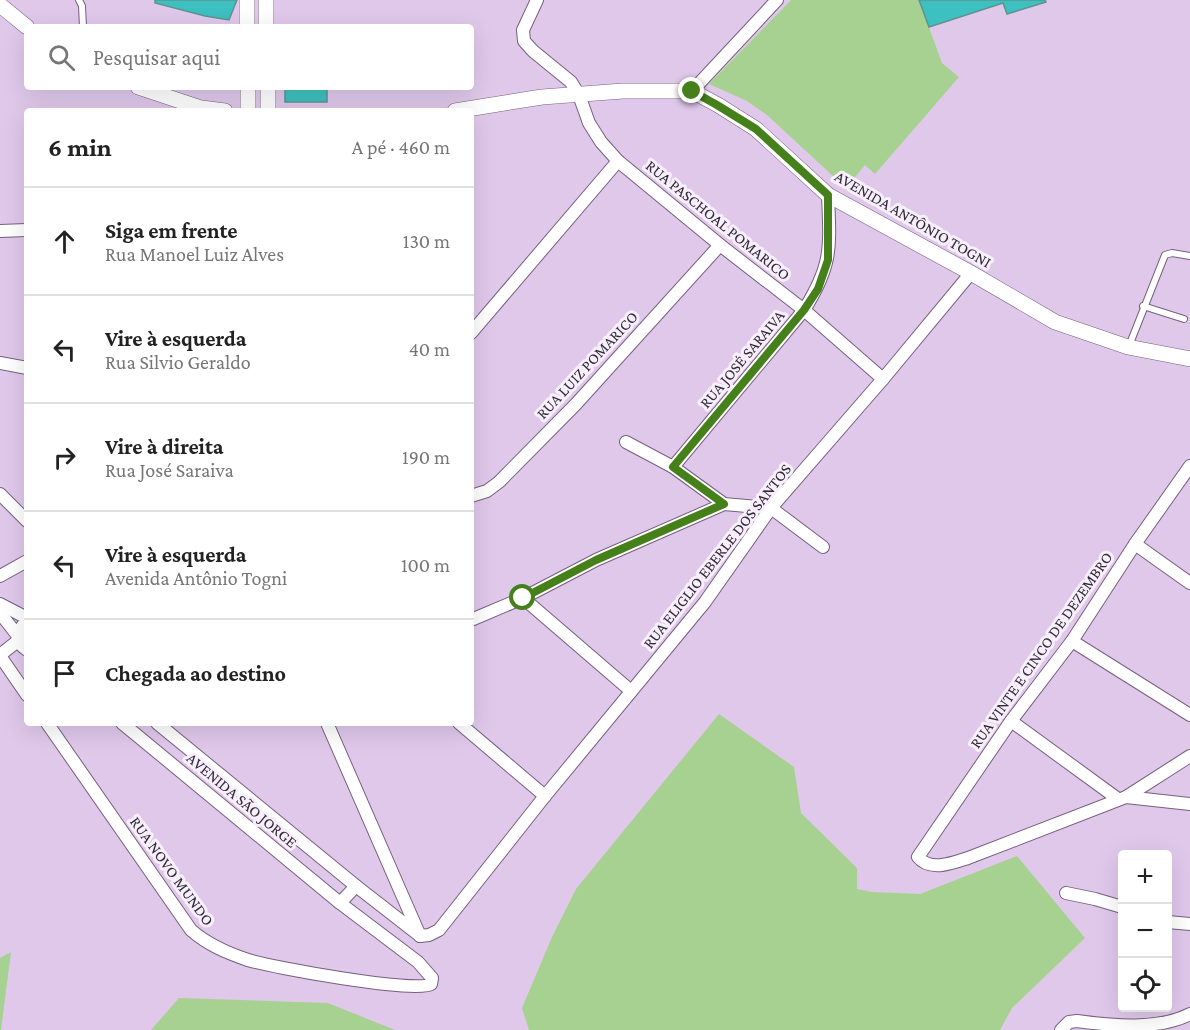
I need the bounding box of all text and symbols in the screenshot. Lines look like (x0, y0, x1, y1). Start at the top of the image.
search box (24, 24, 474, 90)
icon: search (45, 41, 78, 74)
text: Pesquisar aqui (93, 45, 220, 70)
route end (678, 77, 704, 103)
text: 6 min (48, 133, 112, 162)
text: A pé · 460 m (352, 136, 450, 158)
street label: RUA PASCHOAL POMARICO (643, 157, 793, 283)
street label: AVENIDA ANTÔNIO TOGNI (832, 167, 994, 271)
text: Siga em frente (105, 218, 238, 243)
icon: ahead (48, 225, 81, 258)
text: 130 m (403, 230, 450, 252)
text: Rua Manoel Luiz Alves (105, 243, 284, 265)
street label: RUA JOSÉ SARAIVA (696, 306, 789, 412)
street label: RUA LUIZ POMARICO (533, 308, 641, 422)
text: Vire à esquerda (105, 326, 246, 351)
icon: left (48, 333, 81, 366)
text: 40 m (409, 338, 450, 360)
text: Rua Silvio Geraldo (105, 351, 251, 373)
text: Vire à direita (105, 434, 224, 459)
icon: right (48, 441, 81, 474)
text: 190 m (402, 446, 450, 468)
text: Rua José Saraiva (105, 459, 234, 481)
street label: RUA ELIGLIO EBERLE DOS SANTOS (640, 460, 794, 652)
text: Vire à esquerda (105, 542, 246, 567)
icon: left (48, 549, 81, 582)
street label: RUA VINTE E CINCO DE DEZEMBRO (967, 549, 1115, 751)
text: 100 m (401, 554, 450, 576)
text: Avenida Antônio Togni (105, 567, 287, 589)
route start (509, 584, 535, 610)
icon: arrive (48, 657, 81, 690)
text: Chegada ao destino (105, 661, 286, 686)
street label: AVENIDA SÃO JORGE (183, 749, 301, 852)
street label: RUA NOVO MUNDO (127, 813, 217, 929)
map controls (1118, 850, 1172, 1012)
button: + (1118, 850, 1172, 904)
button: − (1118, 904, 1172, 958)
button: locate (1118, 958, 1172, 1012)

